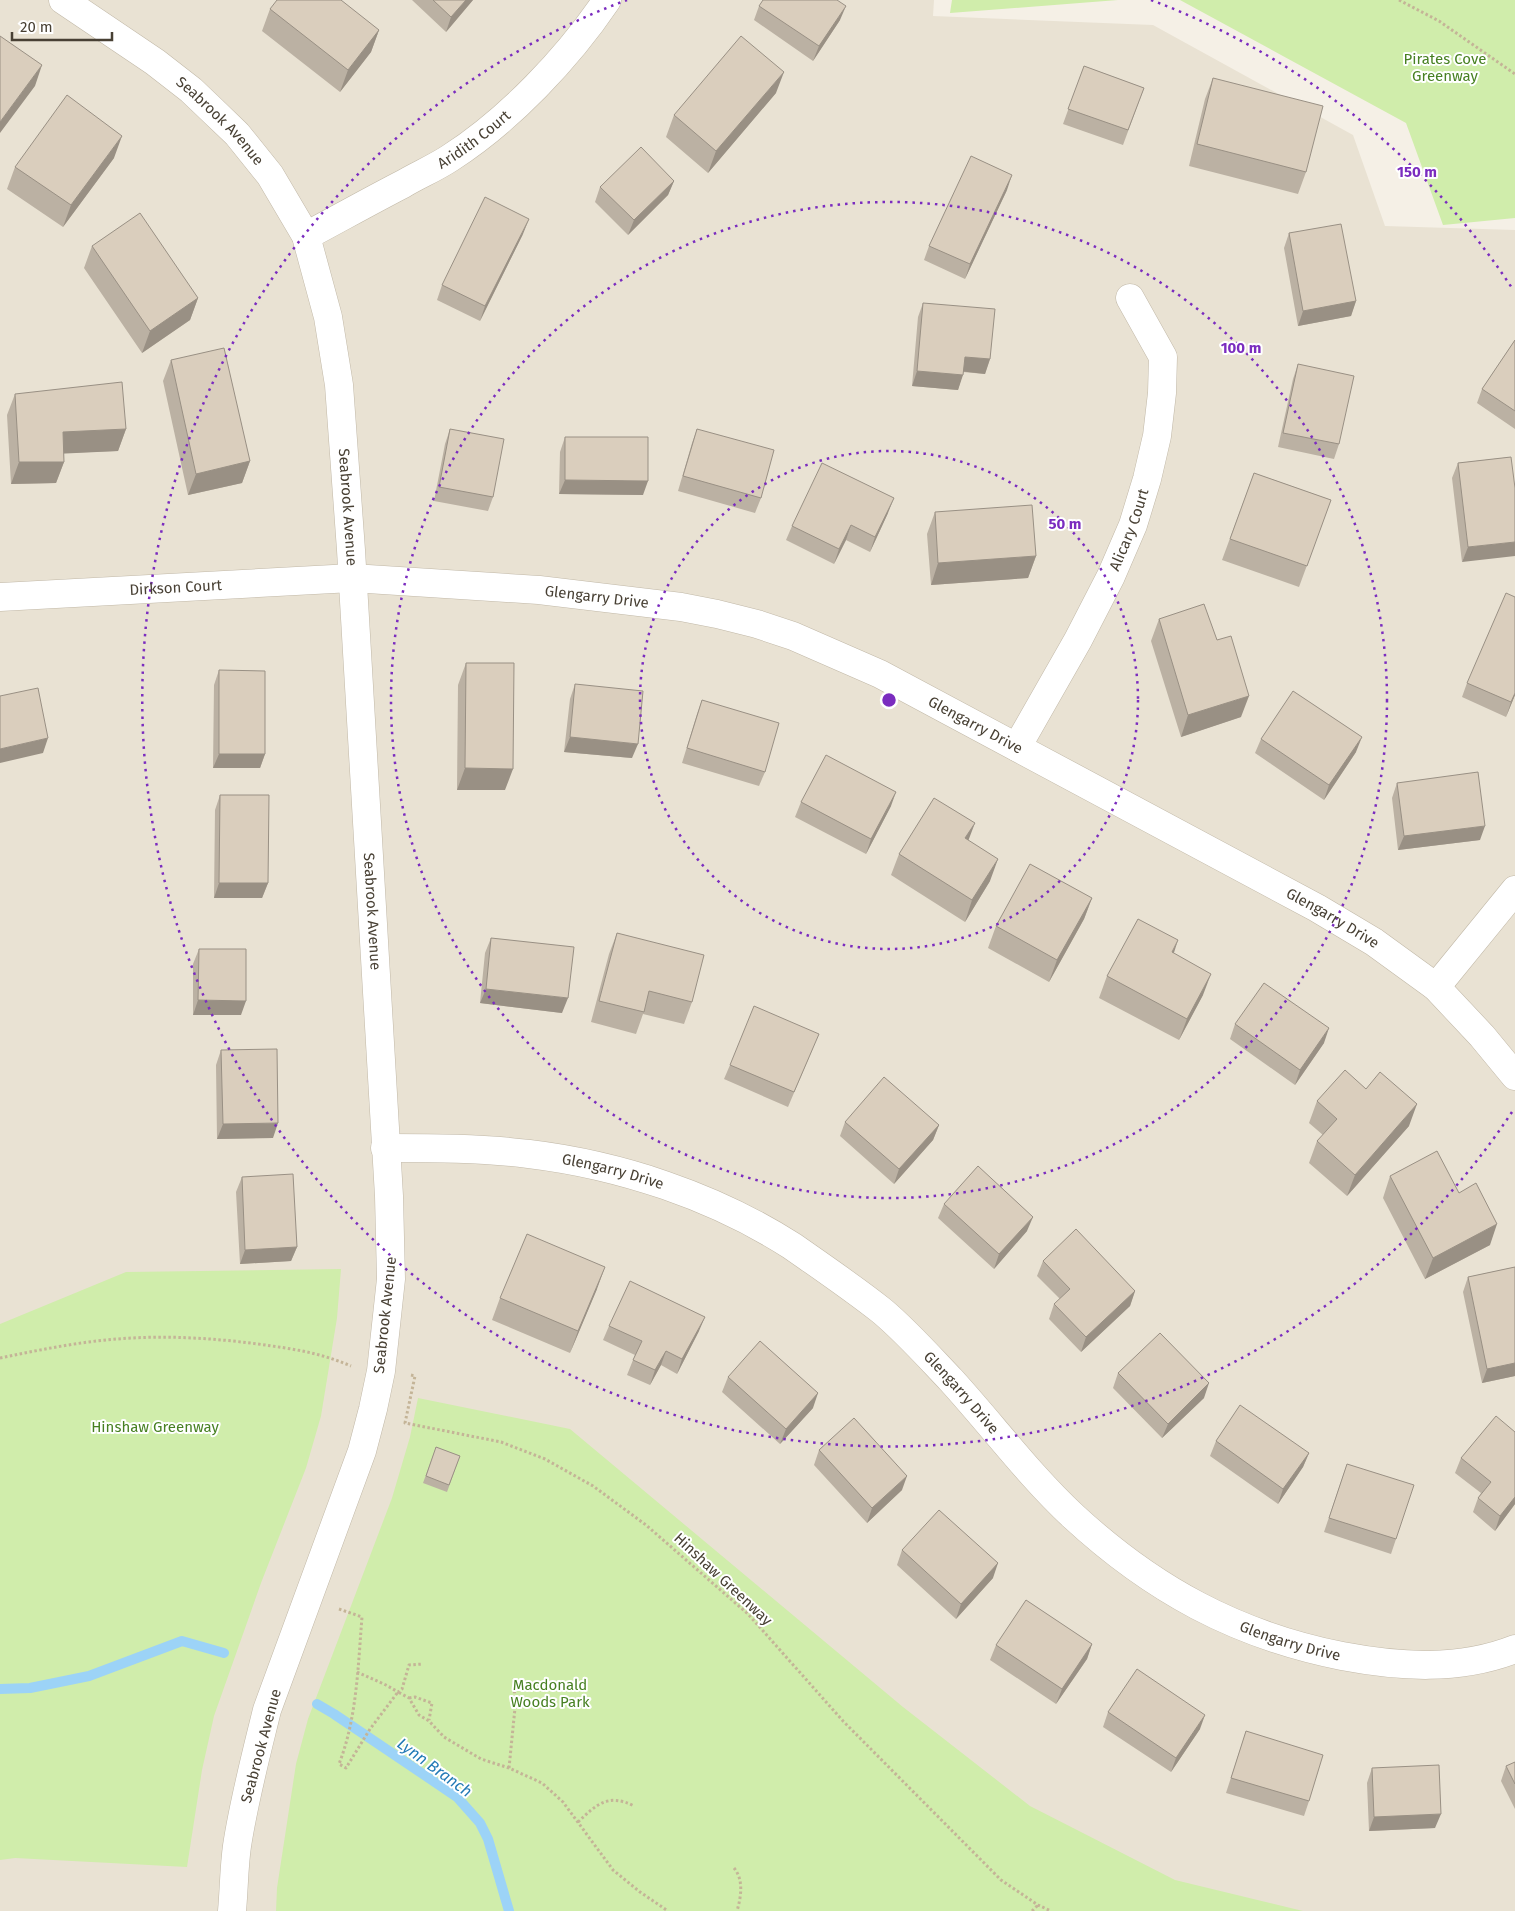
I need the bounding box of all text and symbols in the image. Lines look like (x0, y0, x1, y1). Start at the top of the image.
scale bar (12, 10, 112, 42)
text: 20 m (20, 18, 53, 36)
park label: Pirates Cove Greenway (1403, 50, 1487, 85)
street label: Seabrook Avenue (173, 73, 268, 169)
street label: Aridith Court (434, 106, 515, 173)
text: 150 m (1397, 163, 1437, 181)
text: 100 m (1221, 339, 1261, 357)
street label: Seabrook Avenue (335, 448, 361, 566)
street label: Alicary Court (1105, 486, 1153, 574)
text: 50 m (1048, 515, 1082, 533)
street label: Dirkson Court (129, 576, 223, 599)
street label: Glengarry Drive (544, 582, 650, 612)
centre of rings (880, 691, 898, 709)
street label: Glengarry Drive (925, 692, 1026, 758)
street label: Seabrook Avenue (360, 852, 385, 971)
street label: Glengarry Drive (1283, 884, 1383, 952)
street label: Glengarry Drive (560, 1150, 666, 1193)
street label: Seabrook Avenue (370, 1256, 400, 1374)
street label: Glengarry Drive (920, 1348, 1003, 1438)
park label: Hinshaw Greenway (91, 1418, 219, 1436)
street label: Hinshaw Greenway (670, 1529, 776, 1630)
street label: Glengarry Drive (1237, 1617, 1342, 1665)
park label: Macdonald Woods Park (510, 1676, 590, 1711)
street label: Seabrook Avenue (237, 1687, 285, 1805)
water label: Lynn Branch (394, 1734, 476, 1801)

